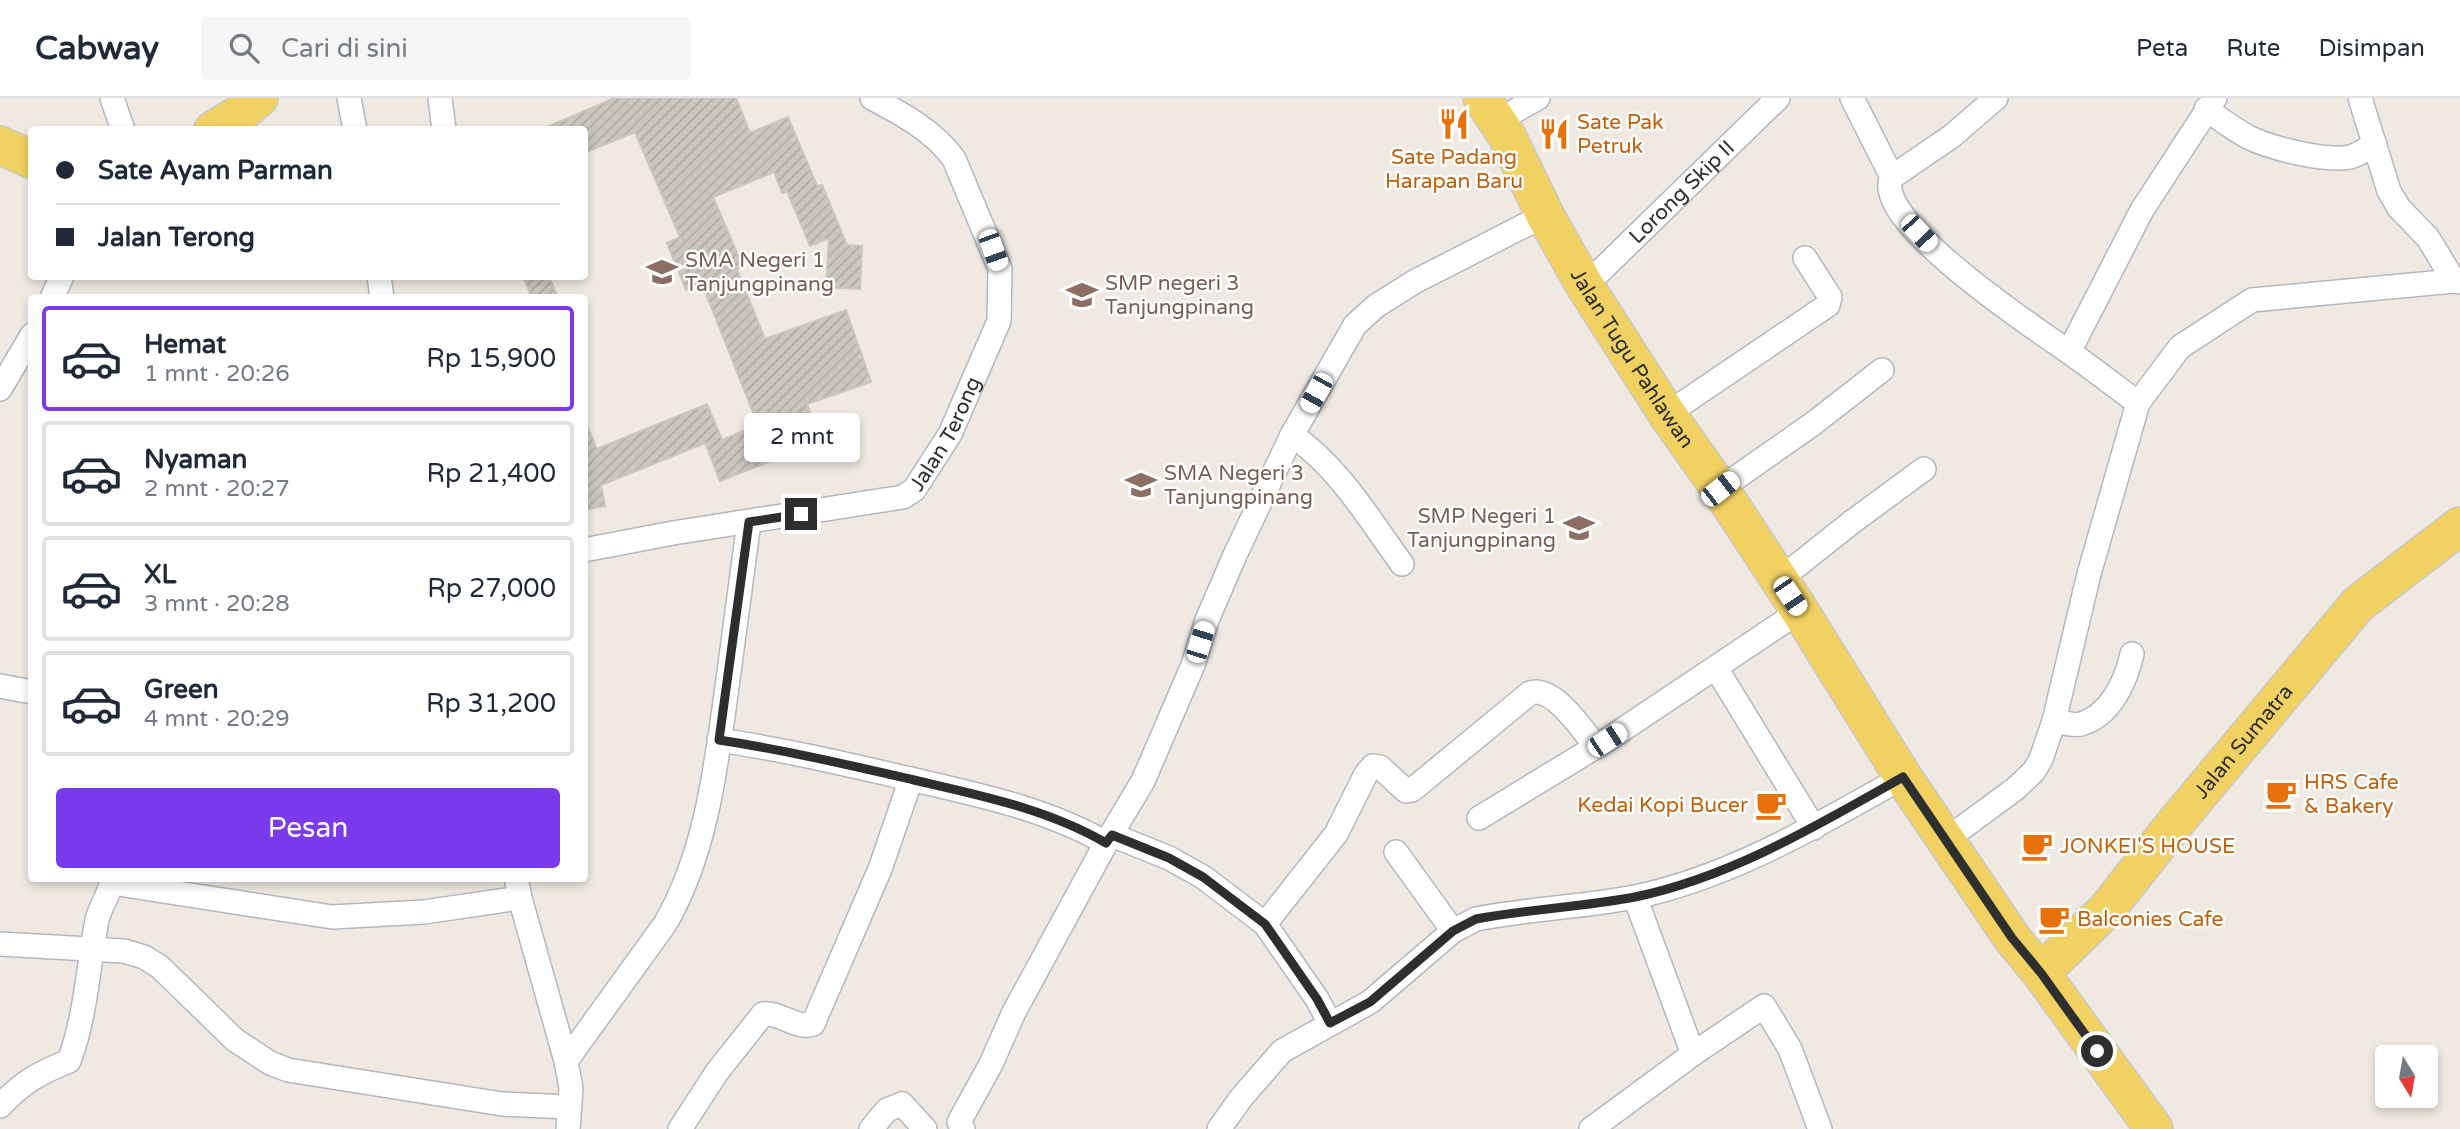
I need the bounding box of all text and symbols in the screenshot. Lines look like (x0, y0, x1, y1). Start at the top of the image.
search box (201, 17, 691, 80)
text: Cabway (35, 29, 159, 68)
icon: search (225, 29, 263, 67)
text: Cari di sini (281, 33, 408, 64)
text: Peta (2136, 34, 2188, 63)
text: Rute (2226, 34, 2280, 63)
text: Disimpan (2318, 34, 2425, 63)
restaurant icon: Sate Padang Harapan Baru (1437, 107, 1471, 141)
place label: Sate Pak Petruk (1577, 110, 1664, 159)
restaurant icon: Sate Pak Petruk (1537, 117, 1571, 151)
street label: Lorong Skip II (1624, 135, 1740, 249)
place label: Sate Padang Harapan Baru (1385, 145, 1523, 194)
text: Sate Ayam Parman (98, 155, 333, 186)
car (1897, 210, 1942, 256)
text: Jalan Terong (98, 222, 255, 253)
car (976, 227, 1011, 273)
place label: SMA Negeri 1 Tanjungpinang (685, 248, 834, 297)
school or university icon: SMA Negeri 1 Tanjungpinang (645, 255, 679, 289)
street label: Jalan Tugu Pahlawan (1565, 264, 1700, 453)
place label: SMP negeri 3 Tanjungpinang (1105, 271, 1254, 320)
school or university icon: SMP negeri 3 Tanjungpinang (1065, 278, 1099, 312)
icon: car (60, 327, 123, 390)
text: Hemat (144, 329, 226, 360)
text: Rp 15,900 (426, 343, 556, 374)
text: 1 mnt · 20:26 (144, 360, 290, 388)
car (1297, 370, 1336, 416)
street label: Jalan Terong (904, 373, 986, 496)
callout: 2 mnt (743, 412, 859, 462)
text: 2 mnt (770, 423, 834, 451)
icon: car (60, 442, 123, 505)
text: Nyaman (144, 444, 247, 475)
text: Rp 21,400 (426, 458, 556, 489)
place label: SMA Negeri 3 Tanjungpinang (1164, 461, 1313, 510)
school or university icon: SMA Negeri 3 Tanjungpinang (1124, 468, 1158, 502)
car (1697, 468, 1744, 510)
text: 2 mnt · 20:27 (144, 475, 290, 503)
route end (785, 498, 817, 530)
place label: SMP Negeri 1 Tanjungpinang (1407, 504, 1556, 553)
school or university icon: SMP Negeri 1 Tanjungpinang (1562, 511, 1596, 545)
icon: car (60, 557, 123, 620)
text: XL (144, 559, 176, 590)
text: Rp 27,000 (427, 573, 556, 604)
car (1770, 573, 1811, 619)
text: 3 mnt · 20:28 (144, 590, 290, 618)
car (1184, 619, 1217, 665)
icon: car (60, 672, 123, 735)
text: Green (144, 674, 219, 705)
street label: Jalan Sumatra (2188, 679, 2298, 804)
text: Rp 31,200 (426, 688, 556, 719)
text: 4 mnt · 20:29 (144, 705, 290, 733)
car (1584, 720, 1631, 760)
place label: HRS Cafe & Bakery (2304, 770, 2399, 819)
cafe icon: HRS Cafe & Bakery (2264, 777, 2298, 811)
button: Pesan (56, 788, 560, 868)
cafe icon: Kedai Kopi Bucer (1754, 788, 1788, 822)
place label: Kedai Kopi Bucer (1577, 793, 1748, 818)
cafe icon: JONKEI'S HOUSE (2020, 829, 2054, 863)
place label: JONKEI'S HOUSE (2060, 834, 2235, 859)
cafe icon: Balconies Cafe (2037, 902, 2071, 936)
place label: Balconies Cafe (2077, 907, 2223, 932)
route start (2081, 1035, 2113, 1067)
north arrow (2375, 1045, 2438, 1108)
map controls (2375, 1045, 2438, 1108)

